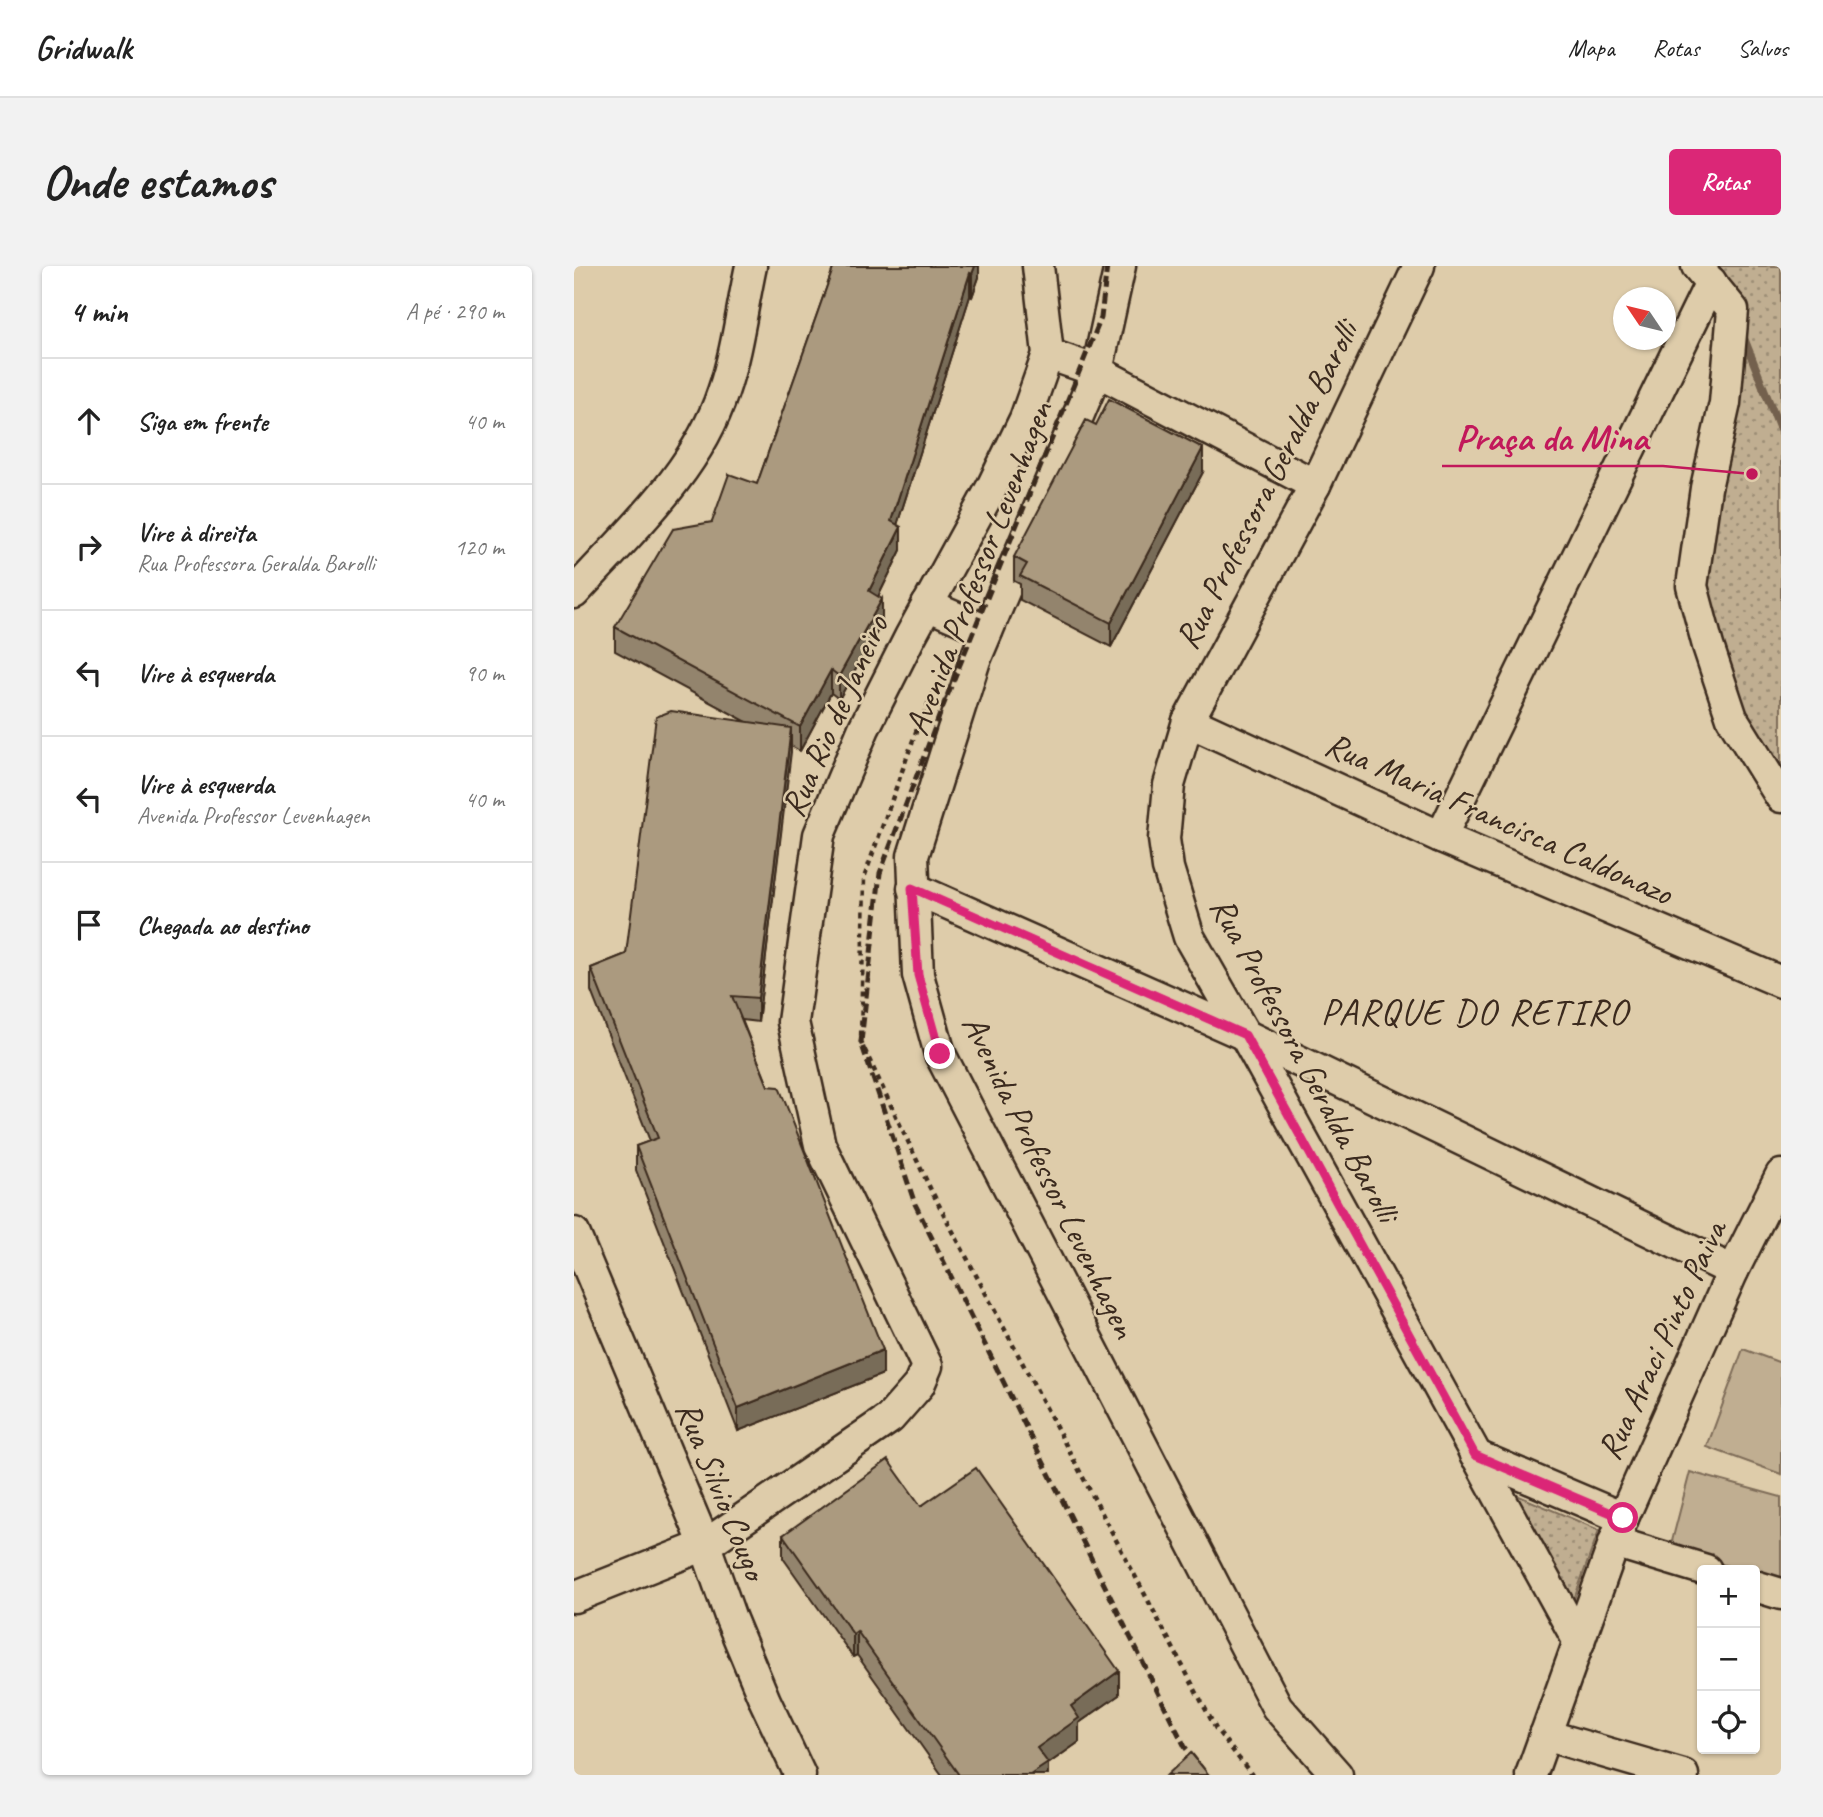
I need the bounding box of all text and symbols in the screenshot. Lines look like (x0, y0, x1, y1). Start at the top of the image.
text: Gridwalk (35, 27, 132, 69)
text: Mapa (1568, 33, 1615, 63)
text: Rotas (1653, 33, 1699, 63)
text: Salvos (1737, 33, 1788, 63)
button: Rotas (1669, 149, 1781, 215)
text: Onde estamos (42, 151, 272, 213)
north arrow (1613, 287, 1676, 350)
text: 4 min (70, 293, 127, 331)
text: A pé · 290 m (406, 297, 504, 326)
street label: Rua Professora Geralda Barolli (1164, 310, 1371, 657)
street label: Avenida Professor Levenhagen (894, 394, 1063, 742)
icon: ahead (70, 402, 108, 440)
text: Siga em frente (137, 405, 268, 438)
text: 40 m (465, 407, 504, 436)
callout: Praça da Mina (1442, 408, 1663, 466)
text: Praça da Mina (1456, 414, 1652, 461)
text: Vire à direita (137, 516, 256, 549)
icon: right (70, 528, 108, 566)
text: 120 m (455, 533, 504, 562)
text: Rua Professora Geralda Barolli (137, 549, 375, 578)
street label: Rua Rio de Janeiro (770, 607, 899, 824)
icon: left (70, 654, 108, 692)
text: Vire à esquerda (137, 657, 274, 690)
text: 90 m (465, 659, 504, 688)
street label: Rua Maria Francisca Caldonazo (1318, 722, 1681, 916)
text: Vire à esquerda (137, 768, 274, 801)
icon: left (70, 780, 108, 818)
text: 40 m (465, 785, 504, 814)
text: Avenida Professor Levenhagen (137, 801, 370, 830)
street label: Rua Professora Geralda Barolli (1200, 889, 1411, 1233)
icon: arrive (70, 906, 108, 944)
text: Chegada ao destino (137, 909, 309, 942)
district label: PARQUE DO RETIRO (1321, 988, 1631, 1035)
street label: Avenida Professor Levenhagen (952, 1007, 1148, 1346)
route end (924, 1038, 955, 1069)
street label: Rua Araci Pinto Paiva (1586, 1211, 1738, 1467)
street label: Rua Silvio Cougo (665, 1394, 779, 1589)
route start (1607, 1502, 1638, 1533)
map controls (1697, 1565, 1760, 1754)
button: + (1697, 1565, 1760, 1628)
button: − (1697, 1628, 1760, 1691)
button: locate (1697, 1691, 1760, 1754)

